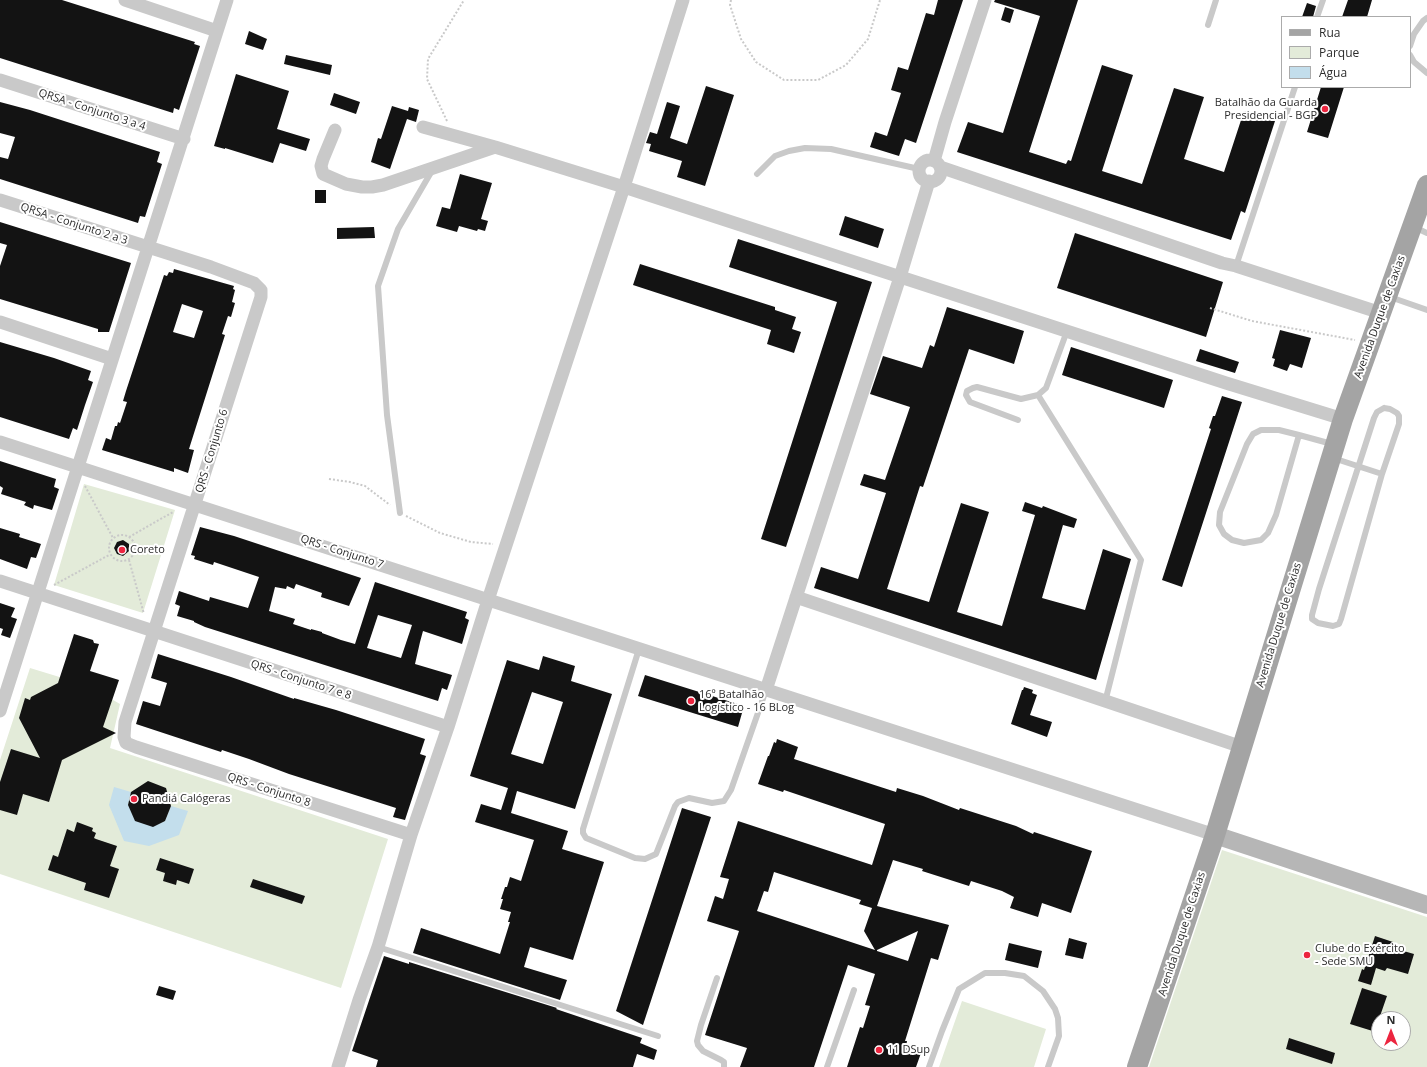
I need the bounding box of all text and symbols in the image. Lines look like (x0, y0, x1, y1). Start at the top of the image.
legend (1281, 16, 1411, 88)
text: Rua (1319, 24, 1340, 41)
text: Parque (1319, 44, 1359, 61)
text: Água (1319, 64, 1347, 81)
street label: QRSA - Conjunto 3 a 4 (37, 86, 147, 134)
place label: Batalhão da Guarda Presidencial - BGP (1215, 96, 1317, 122)
marker: Batalhão da Guarda Presidencial - BGP (1320, 104, 1330, 114)
street label: QRSA - Conjunto 2 a 3 (19, 200, 129, 248)
street label: Avenida Duque de Caxias (1352, 254, 1408, 380)
street label: QRS - Conjunto 6 (193, 408, 231, 494)
street label: QRS - Conjunto 7 (299, 532, 385, 572)
place label: Coreto (130, 543, 165, 557)
marker: Coreto (117, 545, 127, 555)
street label: Avenida Duque de Caxias (1254, 561, 1304, 689)
street label: QRS - Conjunto 7 e 8 (249, 657, 353, 703)
place label: 16º Batalhão Logístico - 16 BLog (699, 688, 794, 714)
marker: 16º Batalhão Logístico - 16 BLog (686, 696, 696, 706)
street label: QRS - Conjunto 8 (226, 770, 312, 810)
place label: Pandiá Calógeras (142, 792, 230, 806)
marker: Pandiá Calógeras (129, 794, 139, 804)
street label: Avenida Duque de Caxias (1156, 870, 1208, 998)
place label: Clube do Exército - Sede SMU (1315, 942, 1405, 968)
marker: Clube do Exército - Sede SMU (1302, 950, 1312, 960)
north arrow (1371, 1011, 1411, 1051)
text: N (1387, 1012, 1395, 1027)
place label: 11 DSup (887, 1043, 930, 1057)
marker: 11 DSup (874, 1045, 884, 1055)

